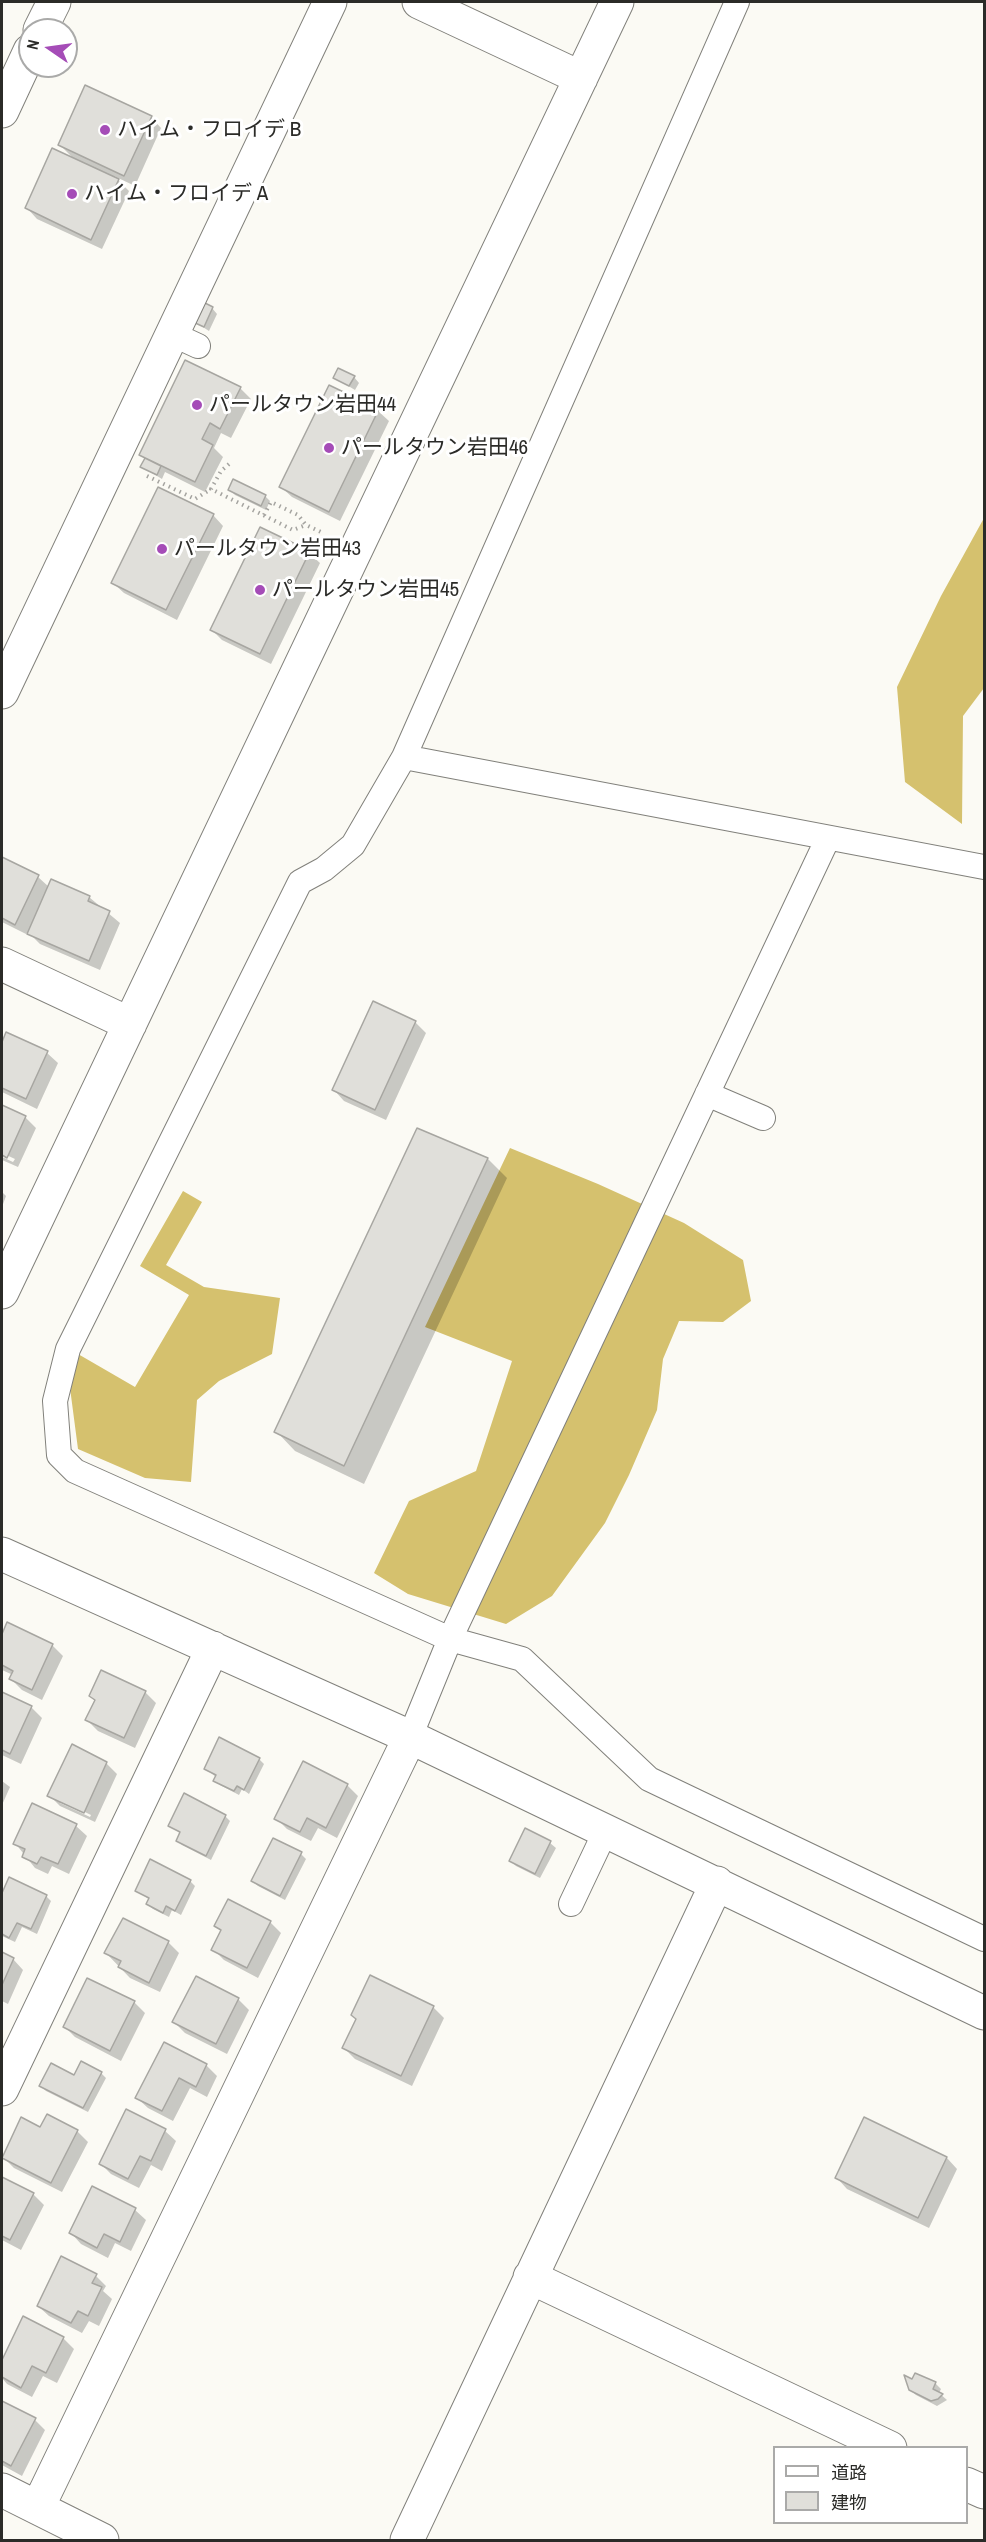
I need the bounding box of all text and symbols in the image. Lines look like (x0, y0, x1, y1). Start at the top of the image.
north arrow (18, 18, 78, 78)
text: N (21, 37, 44, 52)
place label: ハイム・フロイデ B (117, 117, 301, 143)
marker: ハイム・フロイデ B (98, 123, 112, 137)
place label: ハイム・フロイデ A (84, 181, 268, 207)
marker: ハイム・フロイデ A (65, 187, 79, 201)
place label: パールタウン岩田44 (209, 392, 396, 418)
marker: パールタウン岩田44 (190, 398, 204, 412)
place label: パールタウン岩田46 (341, 435, 528, 461)
marker: パールタウン岩田46 (322, 441, 336, 455)
place label: パールタウン岩田43 (174, 536, 361, 562)
marker: パールタウン岩田43 (155, 542, 169, 556)
place label: パールタウン岩田45 (272, 577, 459, 603)
marker: パールタウン岩田45 (253, 583, 267, 597)
legend (773, 2446, 968, 2524)
text: 道路 (831, 2460, 867, 2485)
text: 建物 (831, 2490, 867, 2515)

